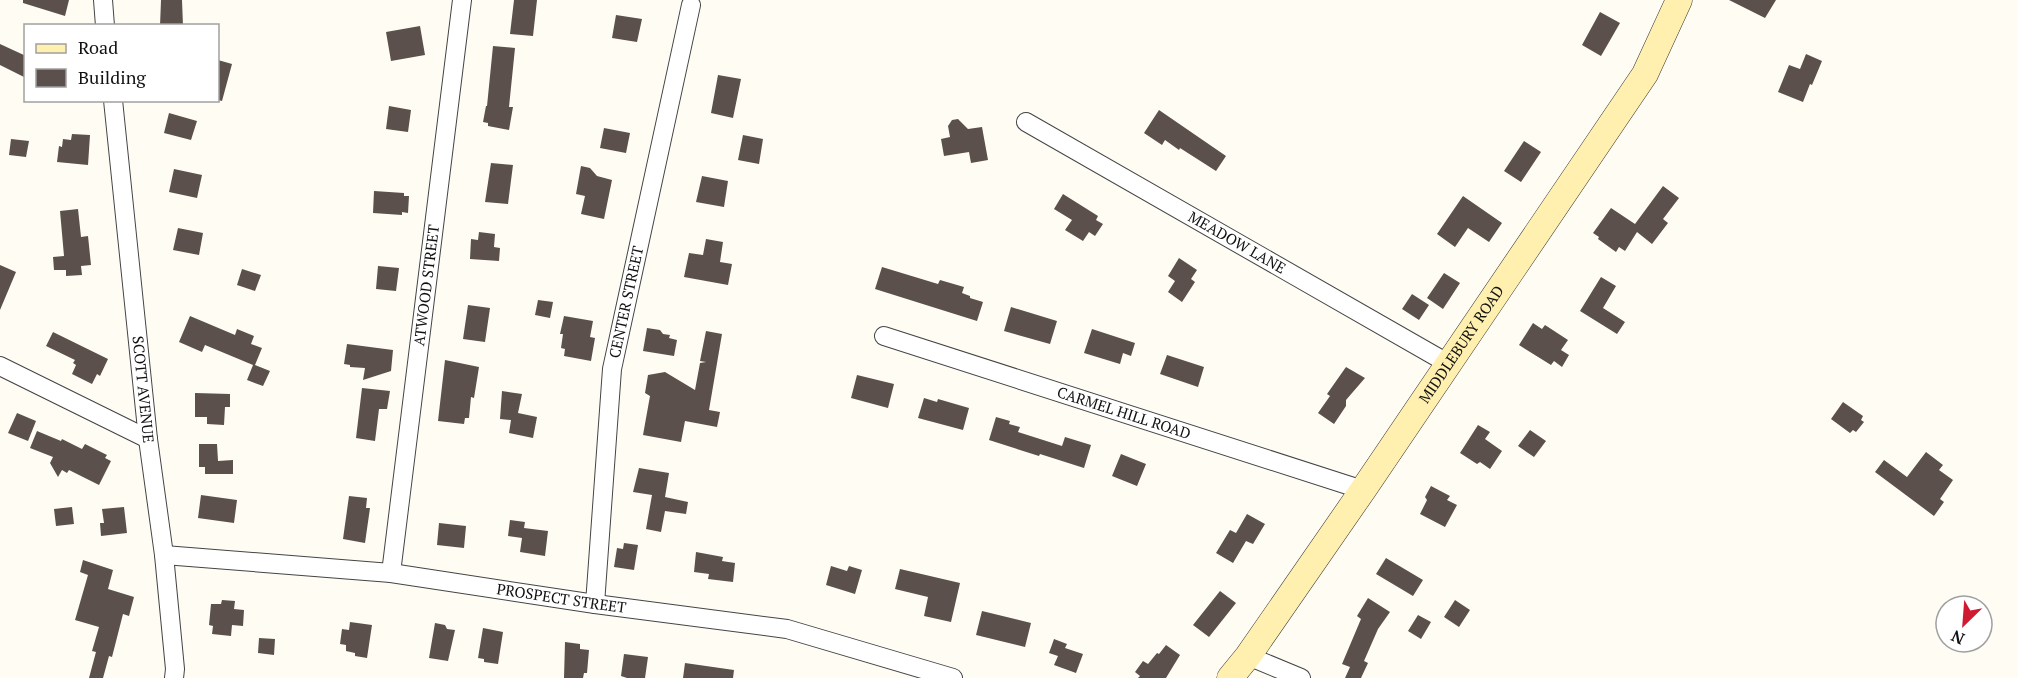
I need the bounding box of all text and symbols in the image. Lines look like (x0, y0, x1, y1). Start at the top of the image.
legend (24, 24, 219, 102)
text: Road (78, 35, 118, 59)
text: Building (78, 65, 146, 89)
street label: MEADOW LANE (1185, 206, 1290, 278)
street label: ATWOOD STREET (408, 223, 443, 347)
street label: CENTER STREET (604, 244, 647, 360)
street label: MIDDLEBURY ROAD (1414, 281, 1508, 407)
street label: SCOTT AVENUE (128, 335, 159, 444)
street label: CARMEL HILL ROAD (1055, 381, 1194, 443)
street label: PROSPECT STREET (495, 578, 628, 617)
north arrow (1934, 594, 1994, 654)
text: N (1948, 625, 1968, 650)

